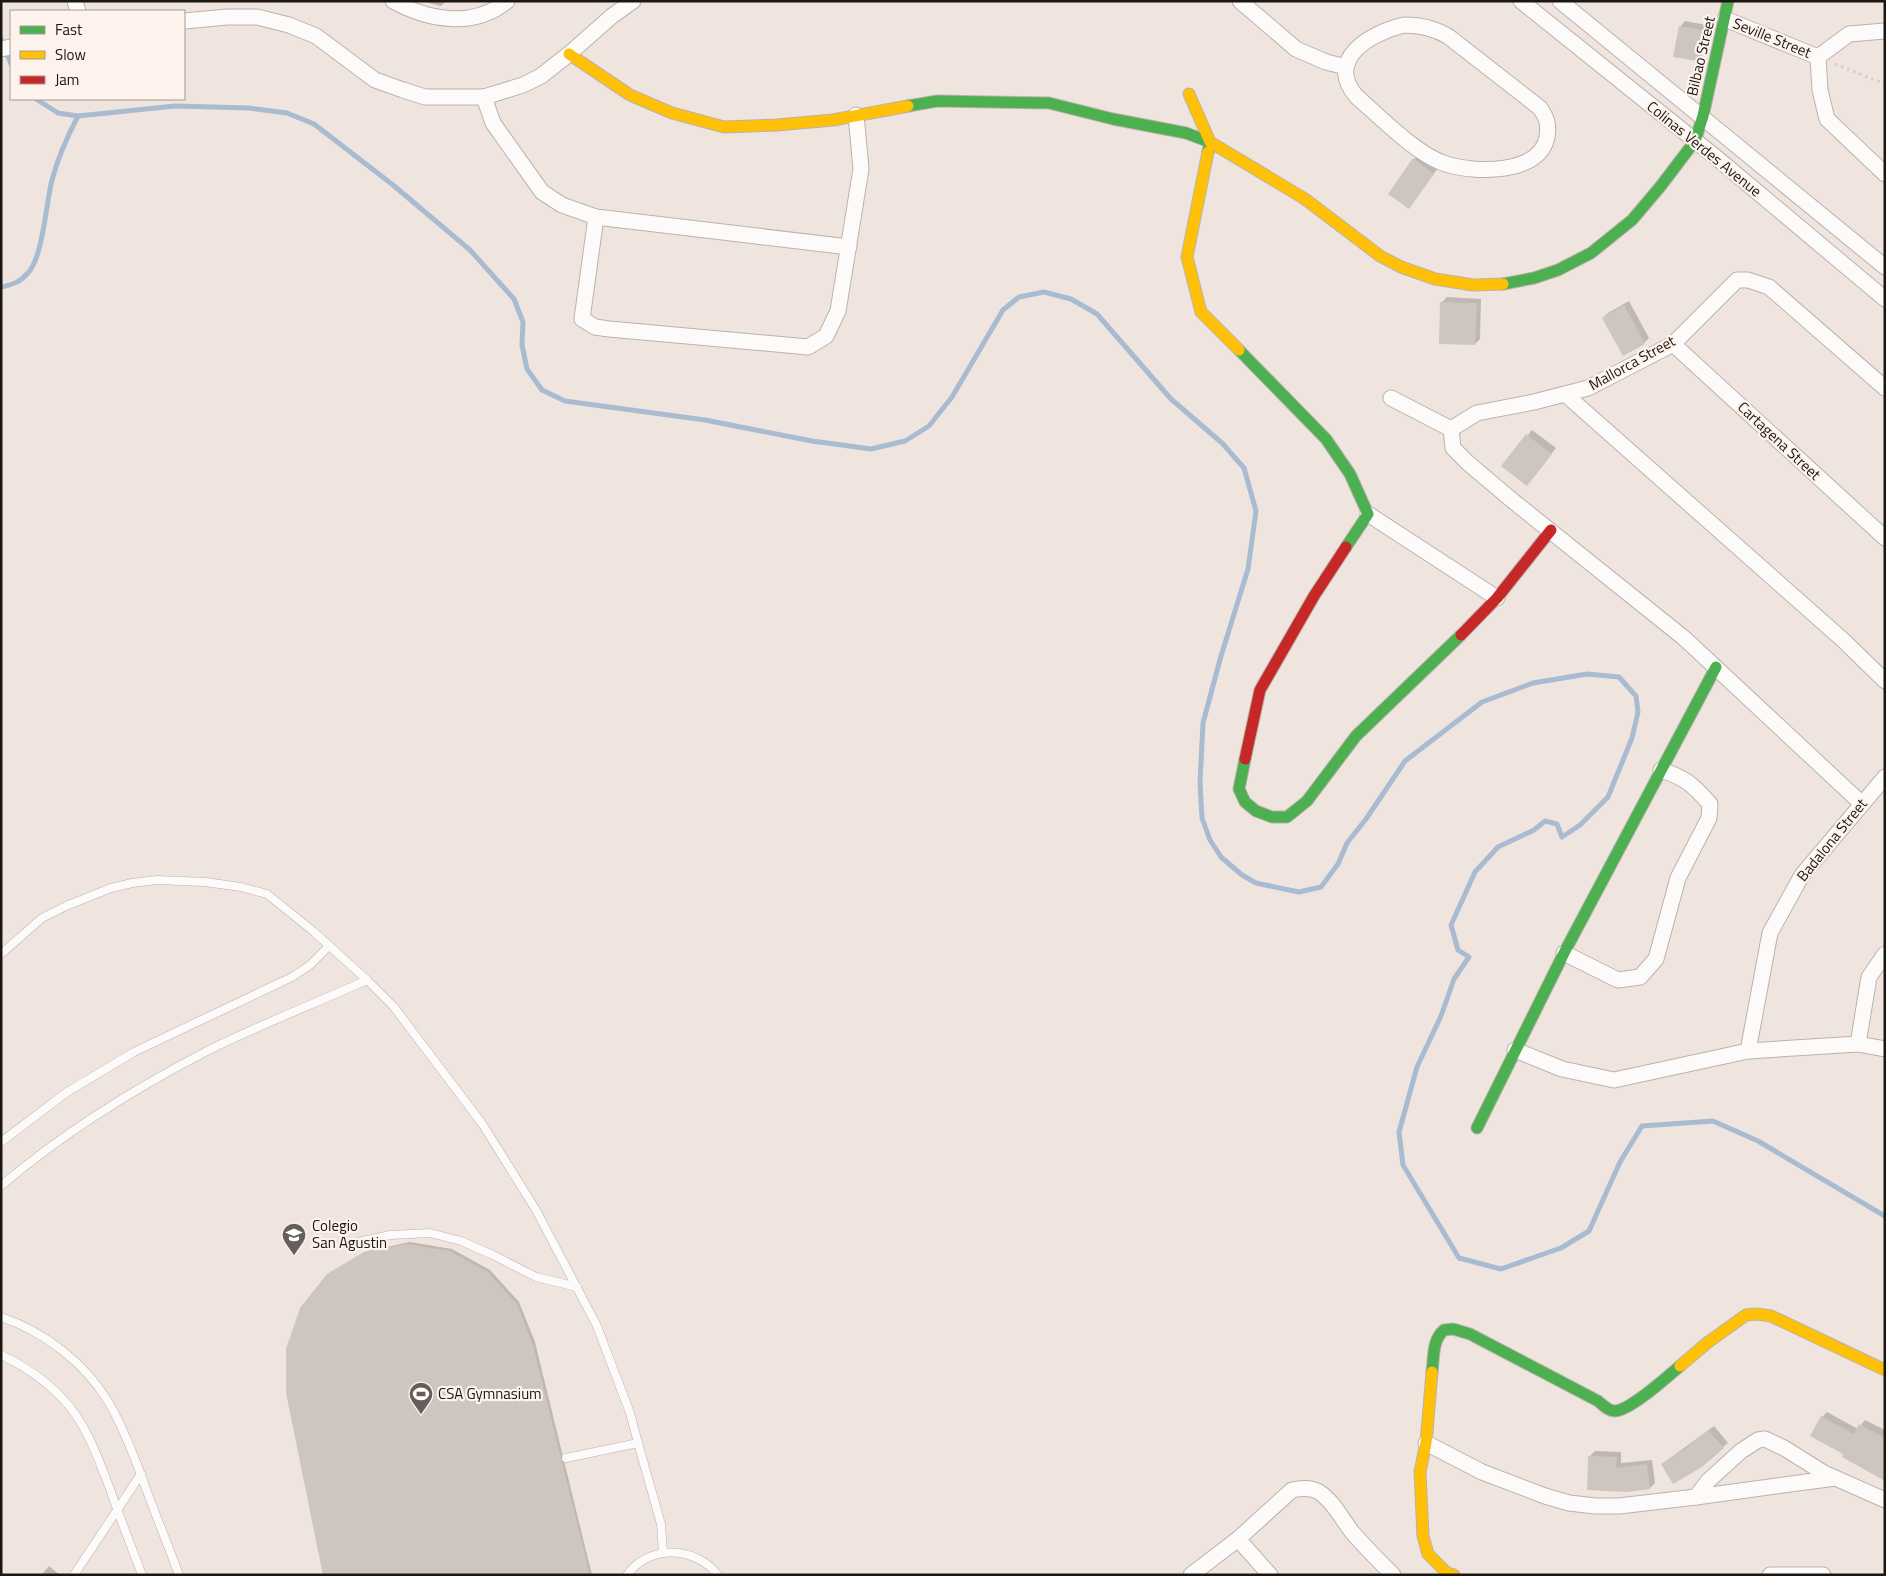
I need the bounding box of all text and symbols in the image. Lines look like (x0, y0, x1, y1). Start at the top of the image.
legend (10, 10, 185, 100)
street label: Seville Street (1730, 11, 1815, 64)
street label: Bilbao Street (1680, 13, 1721, 98)
text: Fast (55, 18, 83, 41)
text: Slow (55, 43, 86, 66)
text: Jam (55, 68, 79, 91)
street label: Colinas Verdes Avenue (1642, 95, 1767, 202)
street label: Mallorca Street (1584, 329, 1680, 396)
street label: Cartagena Street (1733, 396, 1827, 486)
street label: Badalona Street (1791, 793, 1873, 886)
place label: Colegio San Agustin (312, 1214, 387, 1254)
school or university icon: Colegio San Agustin (281, 1222, 307, 1256)
sports icon: CSA Gymnasium (408, 1381, 434, 1415)
place label: CSA Gymnasium (438, 1382, 542, 1405)

